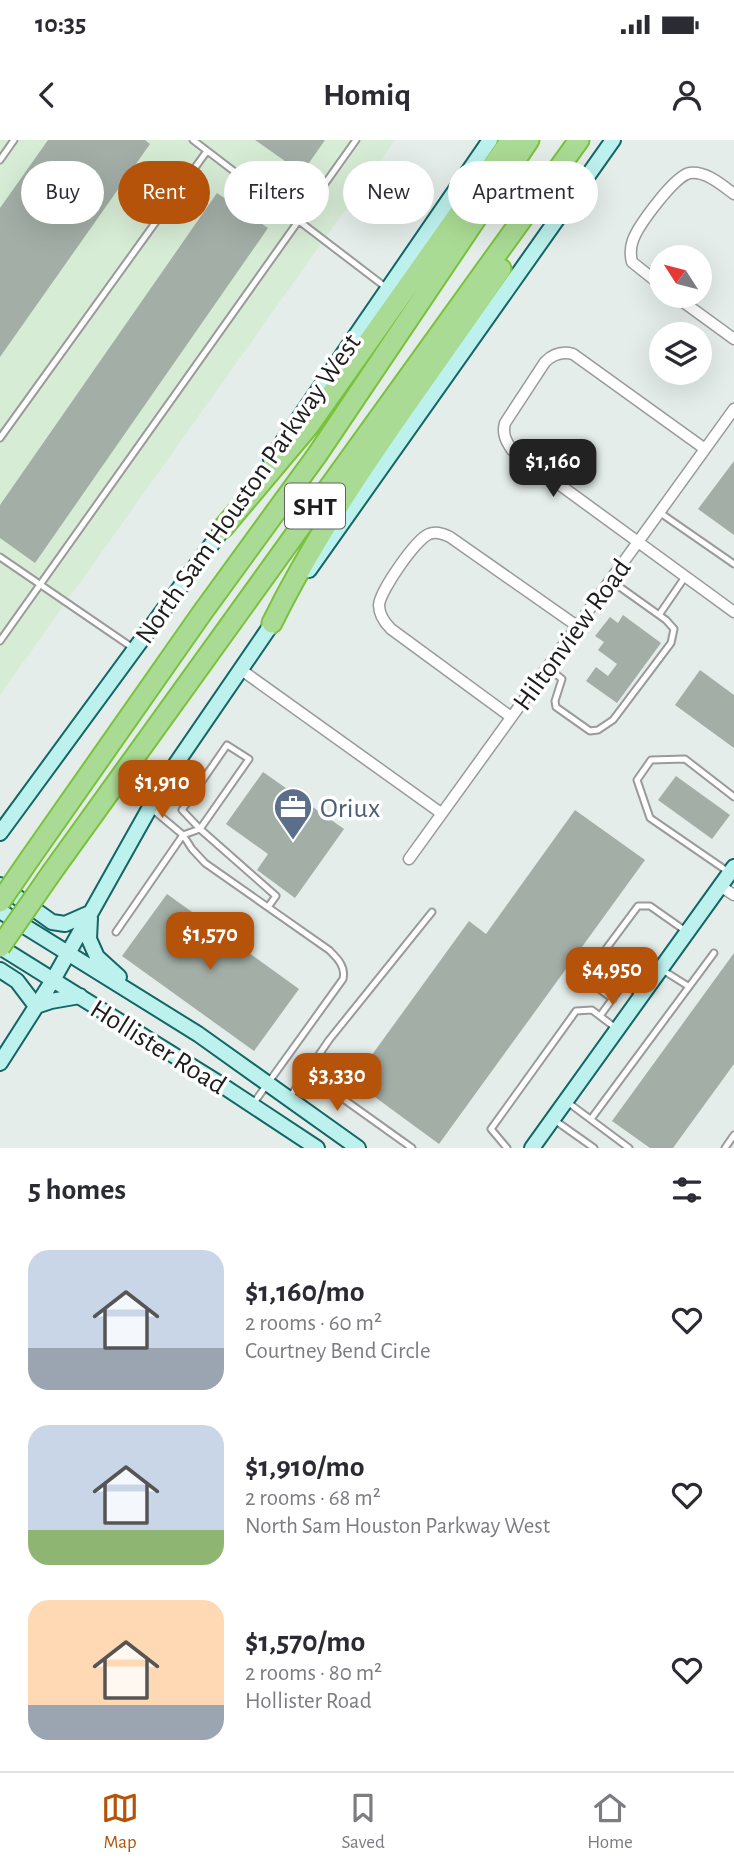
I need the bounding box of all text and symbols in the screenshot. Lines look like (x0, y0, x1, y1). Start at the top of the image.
text: 10:35 (35, 11, 86, 37)
icon: back (28, 76, 66, 114)
icon: person (668, 76, 706, 114)
text: Homiq (323, 79, 411, 111)
chip: Buy (21, 161, 104, 224)
chip: Rent (118, 161, 210, 224)
chip: Filters (224, 161, 329, 224)
chip: New (343, 161, 434, 224)
chip: Apartment (448, 161, 598, 224)
north arrow (649, 245, 712, 308)
map controls (649, 245, 712, 385)
button: layers (649, 322, 712, 385)
street label: North Sam Houston Parkway West (131, 329, 367, 649)
pin: $1,160 (496, 440, 610, 499)
text: $1,160 (525, 450, 581, 473)
road number: SHT (285, 484, 345, 528)
street label: Hiltonview Road (509, 554, 637, 716)
pin: $1,910 (105, 760, 219, 820)
text: $1,910 (134, 771, 190, 794)
office icon: Oriux (272, 786, 314, 841)
place label: Oriux (320, 795, 380, 823)
pin: $1,570 (153, 912, 267, 972)
text: $1,570 (182, 923, 238, 946)
pin: $4,950 (555, 948, 669, 1007)
text: $4,950 (582, 958, 642, 981)
street label: Hollister Road (85, 995, 231, 1100)
pin: $3,330 (280, 1054, 394, 1113)
text: $3,330 (308, 1064, 366, 1087)
icon: filters (668, 1171, 706, 1209)
text: 5 homes (28, 1175, 126, 1205)
text: $1,160/mo (245, 1277, 365, 1307)
icon: home (84, 1278, 168, 1362)
icon: heart (668, 1301, 706, 1339)
text: 2 rooms · 60 m² (245, 1312, 382, 1335)
text: Courtney Bend Circle (245, 1340, 431, 1363)
text: $1,910/mo (245, 1452, 365, 1482)
icon: home (84, 1453, 168, 1537)
icon: heart (668, 1476, 706, 1514)
text: 2 rooms · 68 m² (245, 1487, 381, 1510)
text: North Sam Houston Parkway West (245, 1515, 550, 1538)
text: $1,570/mo (245, 1627, 365, 1657)
icon: home (84, 1628, 168, 1712)
icon: heart (668, 1651, 706, 1689)
text: 2 rooms · 80 m² (245, 1662, 382, 1685)
text: Hollister Road (245, 1690, 372, 1713)
tab: Map (101, 1789, 139, 1854)
tab: Saved (341, 1789, 385, 1854)
tab: Home (587, 1789, 633, 1854)

